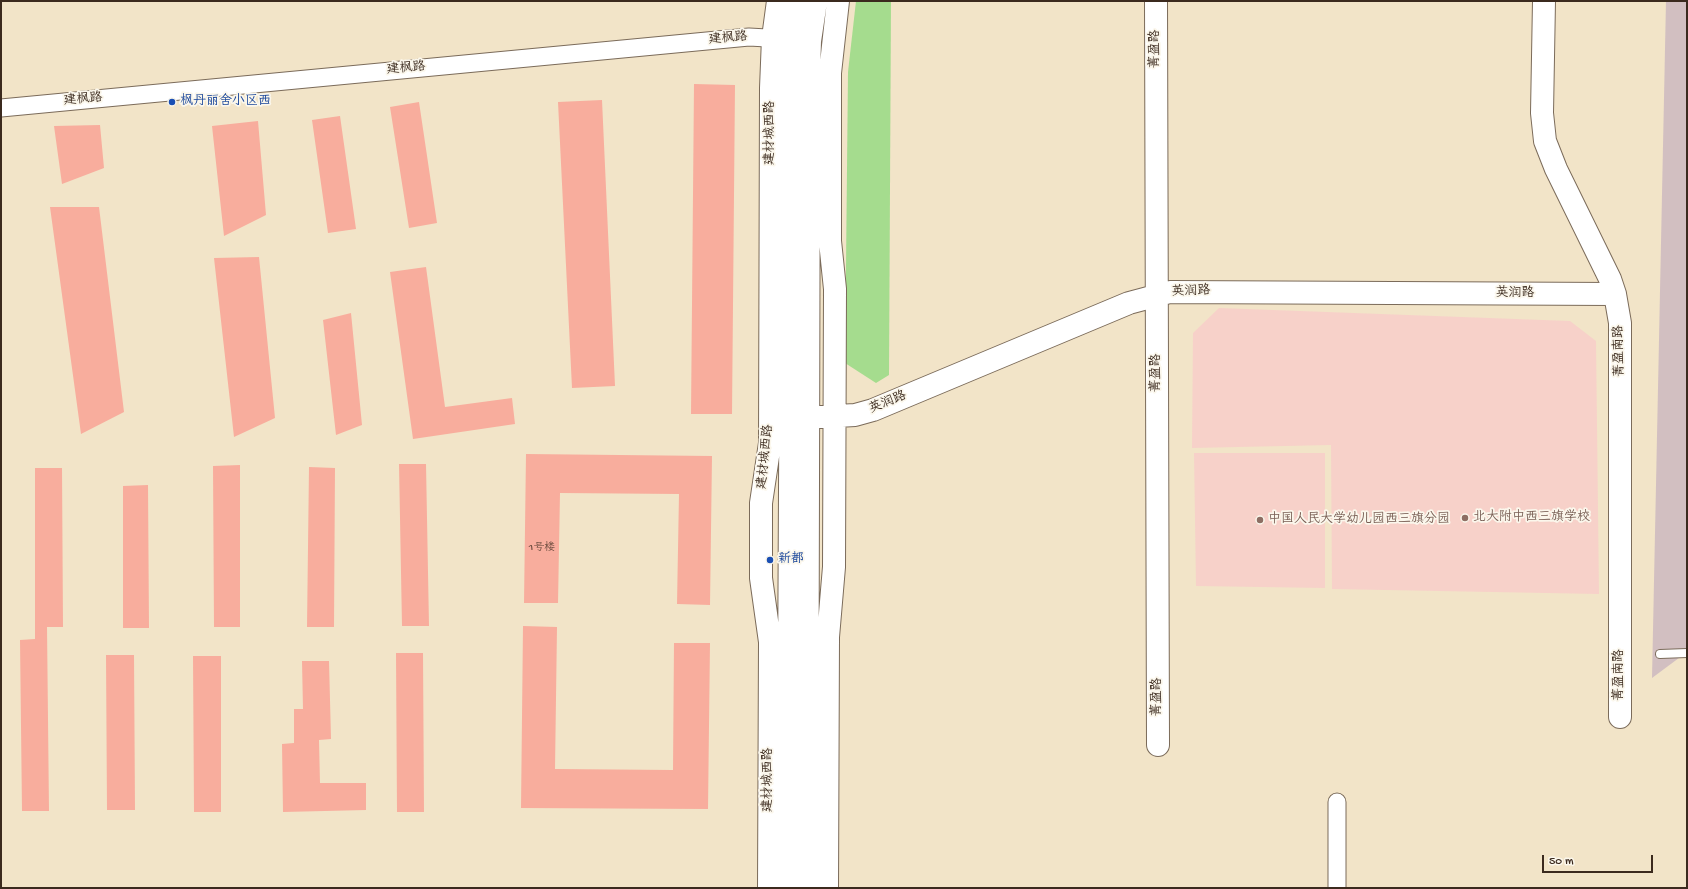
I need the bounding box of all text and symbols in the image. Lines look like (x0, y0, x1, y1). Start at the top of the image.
street label: 建枫路 (708, 30, 748, 48)
street label: 菁盈路 (1148, 30, 1164, 68)
street label: 建枫路 (386, 60, 426, 78)
street label: 建枫路 (63, 91, 103, 109)
place label: 枫丹丽舍小区西 (180, 94, 271, 110)
marker: 枫丹丽舍小区西 (167, 97, 177, 107)
street label: 建材城西路 (763, 101, 779, 165)
street label: 英润路 (1171, 284, 1211, 300)
street label: 英润路 (1496, 286, 1534, 302)
street label: 菁盈南路 (1612, 325, 1628, 377)
street label: 菁盈路 (1149, 354, 1165, 392)
street label: 英润路 (867, 388, 909, 418)
street label: 建材城西路 (755, 424, 777, 490)
place label: 北大附中西三旗学校 (1473, 510, 1590, 526)
place label: 中国人民大学幼儿园西三旗分园 (1268, 512, 1450, 528)
marker: 北大附中西三旗学校 (1460, 513, 1470, 523)
marker: 中国人民大学幼儿园西三旗分园 (1255, 515, 1265, 525)
house number: 1号楼 (529, 541, 555, 555)
place label: 新都 (778, 552, 804, 568)
marker: 新都 (765, 555, 775, 565)
street label: 菁盈南路 (1612, 649, 1628, 701)
street label: 菁盈路 (1150, 678, 1166, 716)
street label: 建材城西路 (761, 748, 777, 812)
scale bar (1544, 847, 1655, 873)
text: 50 m (1549, 855, 1574, 869)

